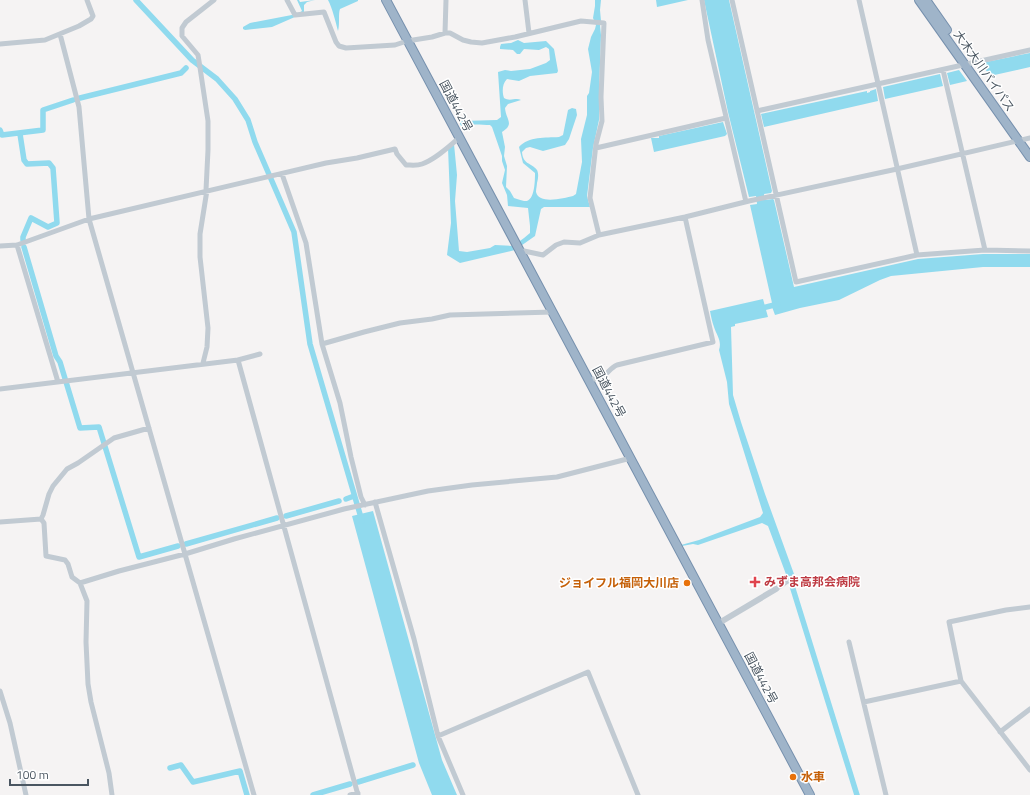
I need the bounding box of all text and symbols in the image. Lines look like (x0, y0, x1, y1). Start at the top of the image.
street label: 大木大川バイパス (949, 26, 1020, 115)
street label: 国道442号 (435, 77, 478, 135)
street label: 国道442号 (588, 363, 631, 421)
place label: みずま高邦会病院 (764, 572, 860, 591)
place label: ジョイフル福岡大川店 (559, 573, 679, 592)
marker: みずま高邦会病院 (749, 576, 761, 588)
marker: ジョイフル福岡大川店 (682, 578, 692, 588)
street label: 国道442号 (740, 649, 783, 707)
scale bar (10, 761, 88, 787)
text: 100 m (16, 765, 49, 784)
place label: 水車 (801, 767, 825, 786)
marker: 水車 (788, 772, 798, 782)

